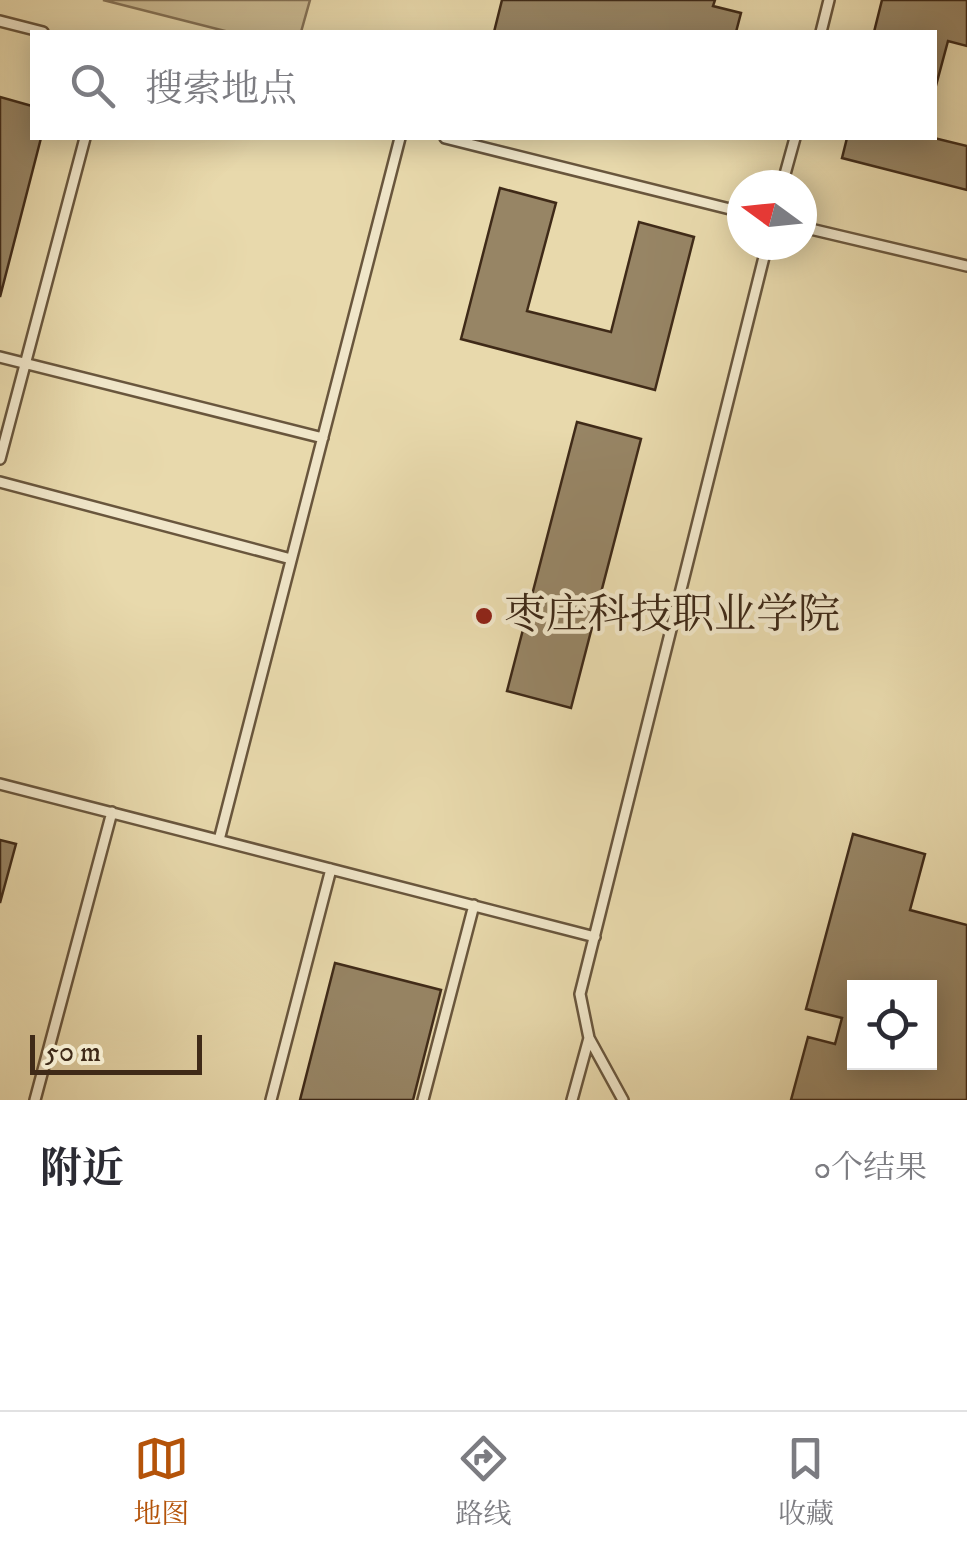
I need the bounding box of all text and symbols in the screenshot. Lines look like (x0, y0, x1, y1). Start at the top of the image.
search box (30, 30, 937, 140)
icon: search (65, 58, 120, 113)
text: 搜索地点 (145, 66, 297, 114)
north arrow (727, 170, 817, 260)
place label: 枣庄科技职业学院 (504, 590, 840, 642)
marker: 枣庄科技职业学院 (473, 605, 495, 627)
map controls (847, 980, 937, 1070)
button: locate (847, 980, 937, 1070)
scale bar (30, 1030, 202, 1074)
text: 50 m (45, 1035, 101, 1070)
text: 附近 (40, 1144, 124, 1196)
text: 0个结果 (814, 1149, 927, 1189)
tab: 地图 (133, 1431, 189, 1532)
tab: 路线 (455, 1431, 512, 1532)
tab: 收藏 (778, 1431, 834, 1532)

